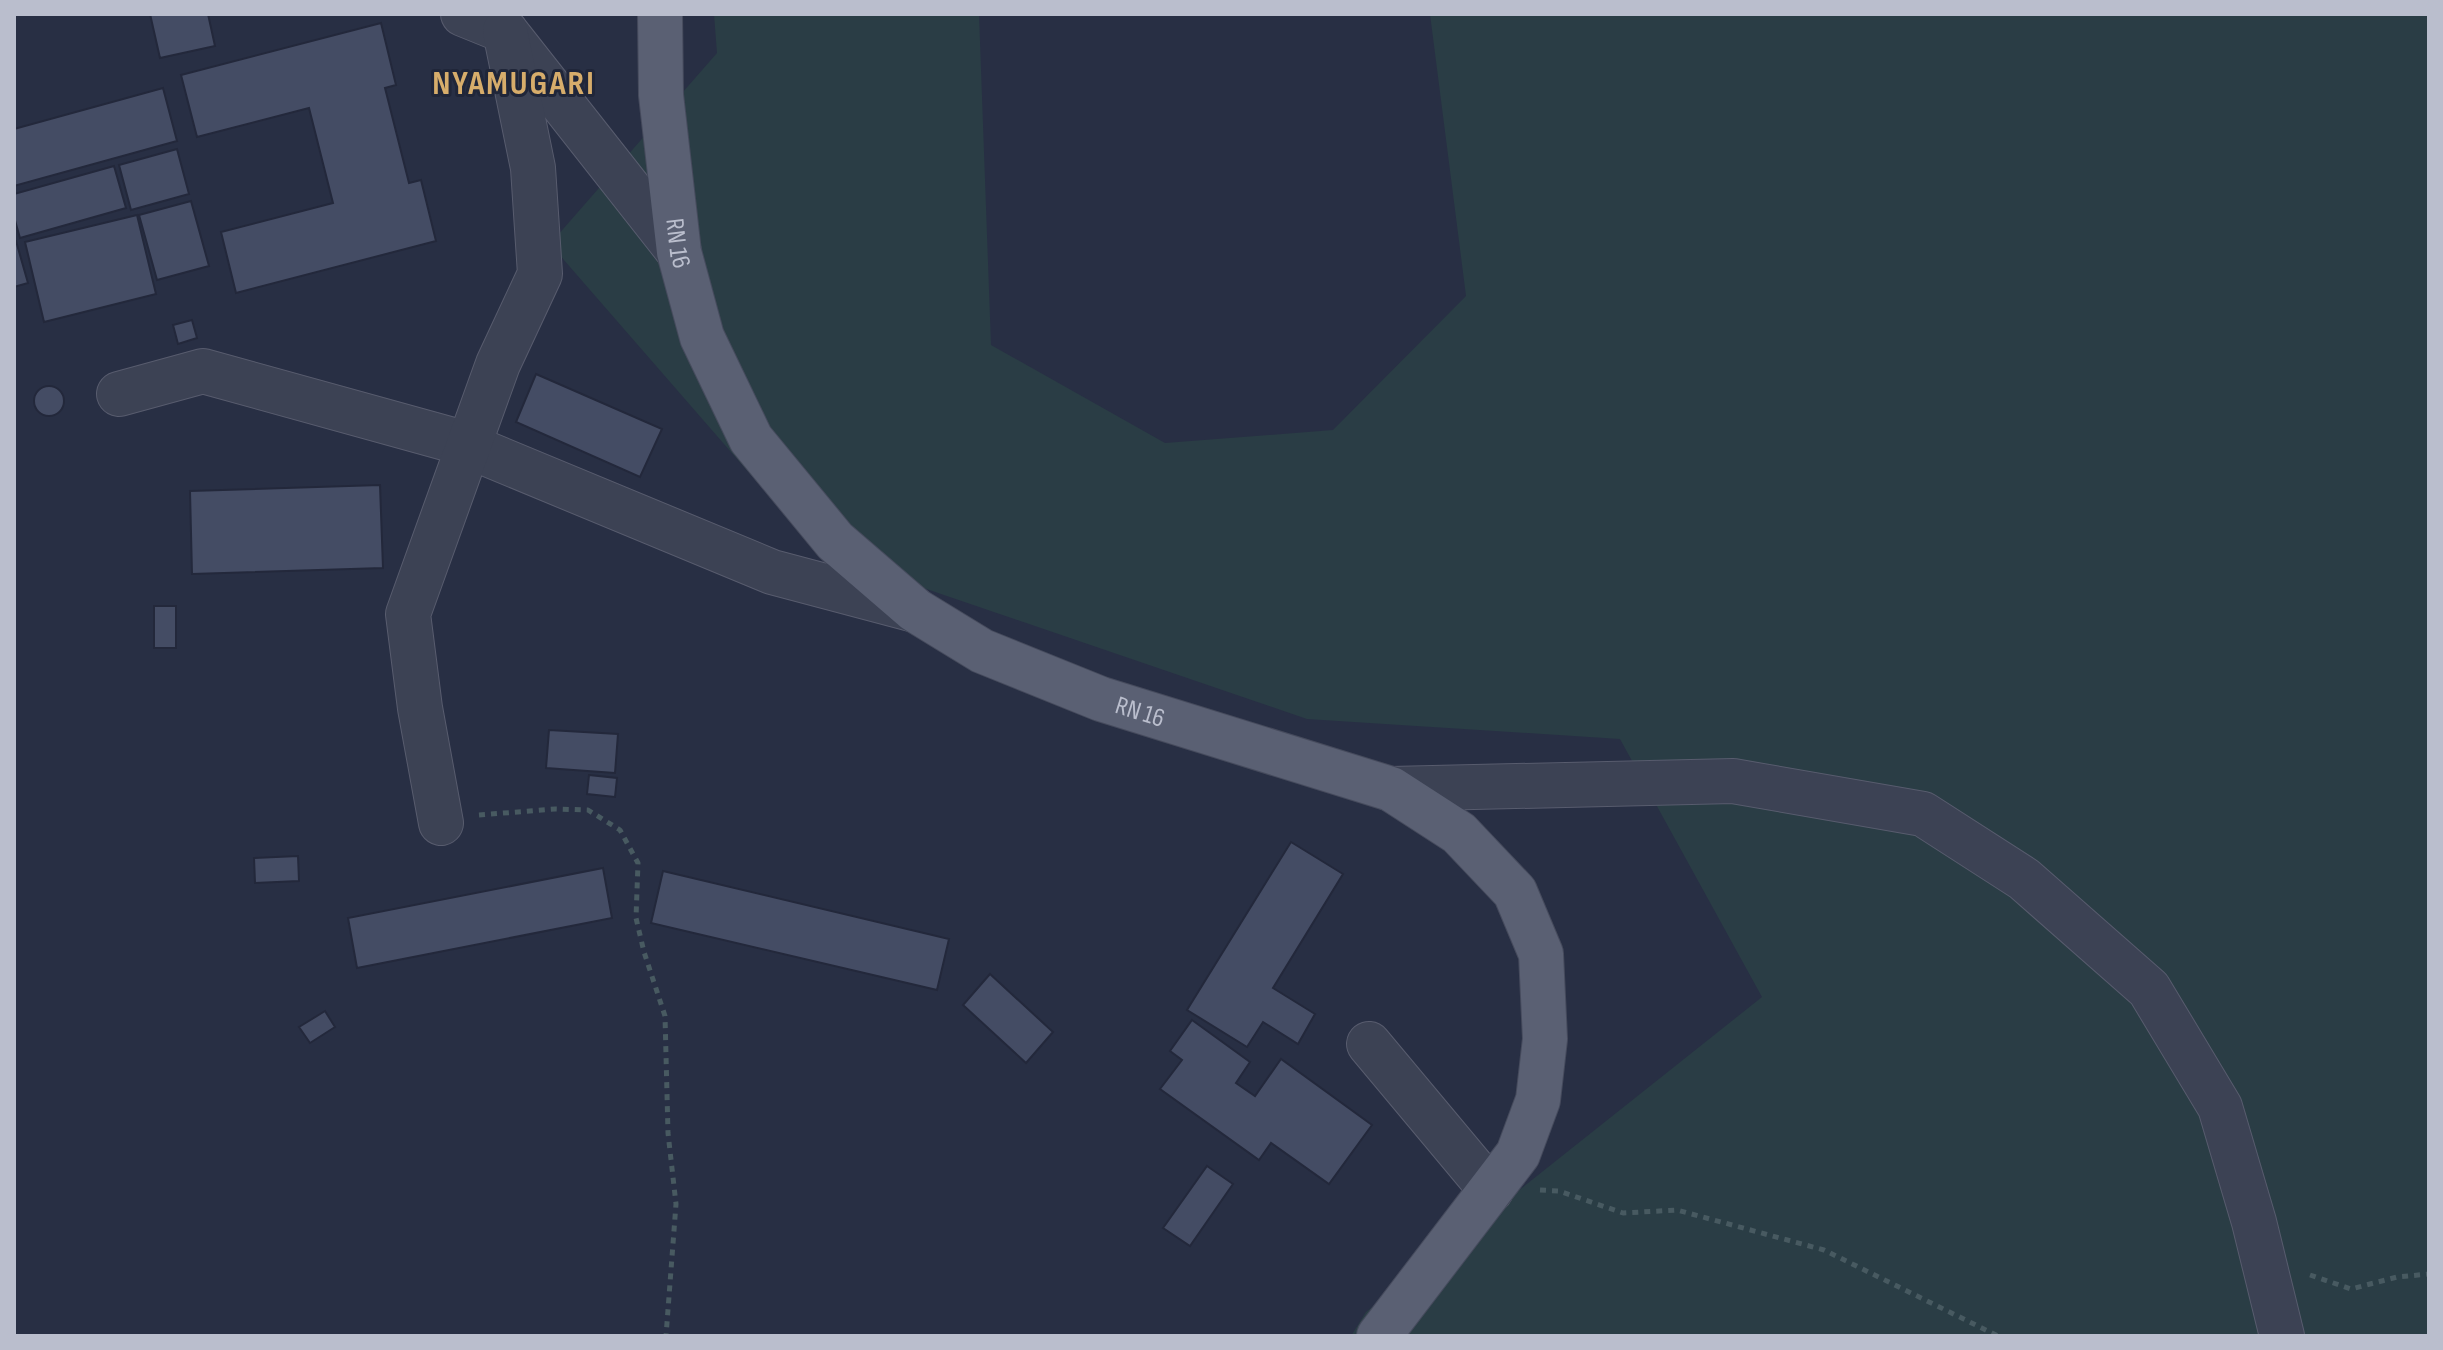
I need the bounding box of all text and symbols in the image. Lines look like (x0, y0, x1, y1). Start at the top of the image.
district label: NYAMUGARI (432, 63, 596, 104)
street label: RN 16 (658, 217, 697, 272)
street label: RN 16 (1111, 690, 1168, 735)

